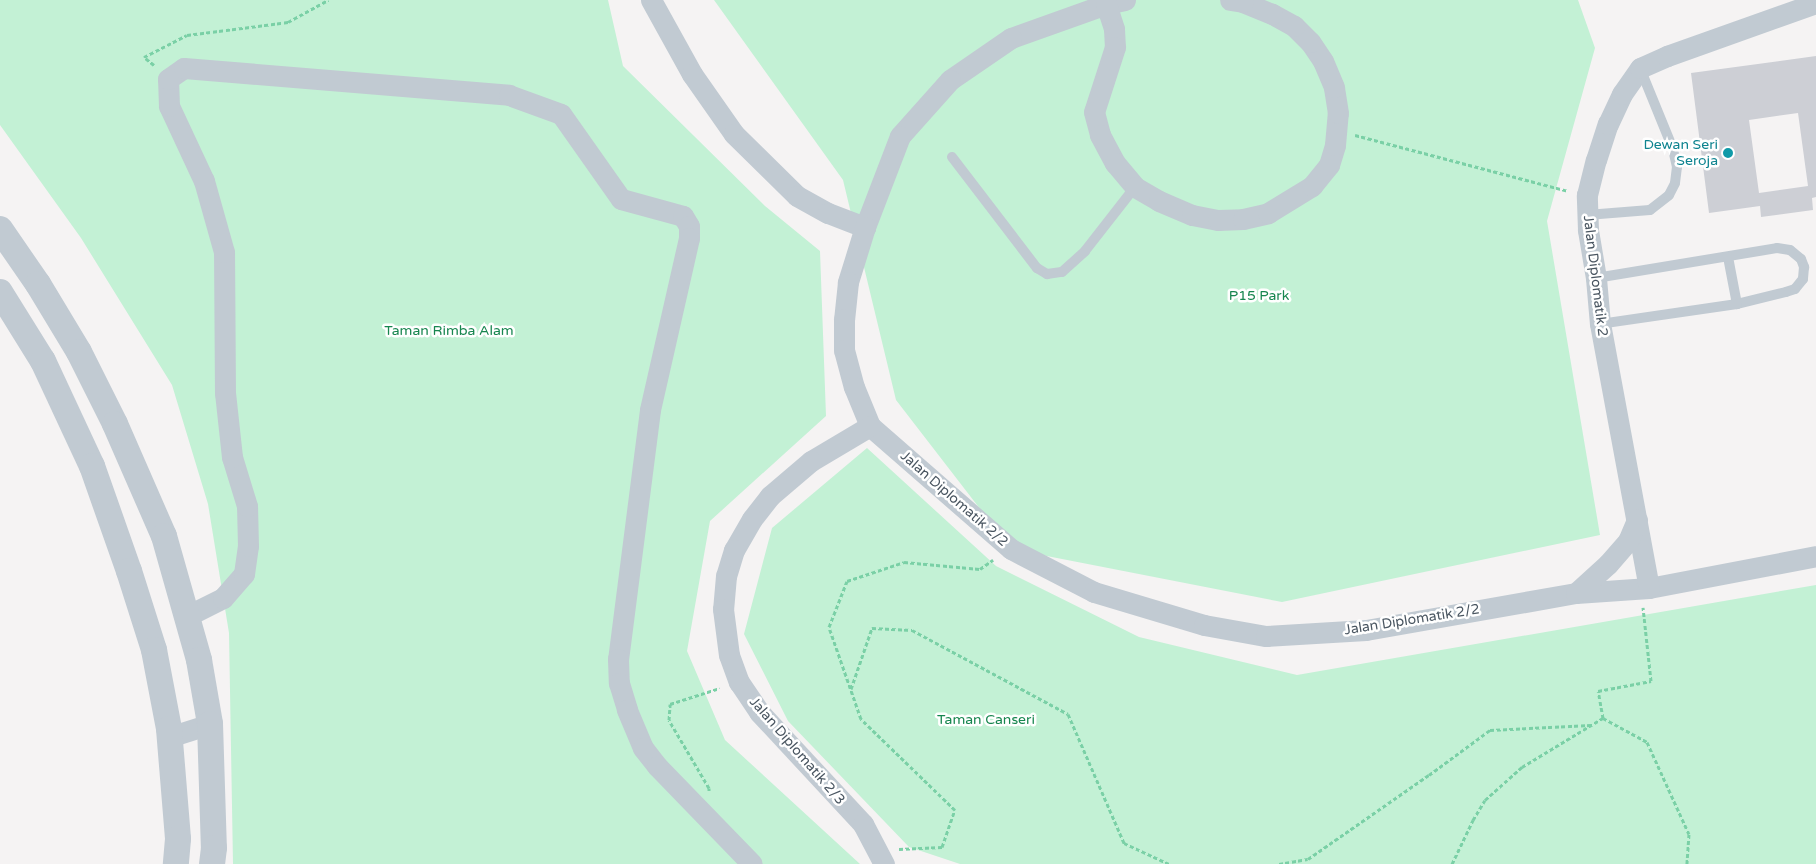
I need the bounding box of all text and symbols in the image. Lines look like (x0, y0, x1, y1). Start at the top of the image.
place label: Dewan Seri Seroja (1643, 137, 1718, 170)
marker: Dewan Seri Seroja (1722, 147, 1734, 159)
street label: Jalan Diplomatik 2 (1579, 214, 1611, 338)
park label: P15 Park (1229, 288, 1289, 304)
park label: Taman Rimba Alam (384, 323, 514, 339)
street label: Jalan Diplomatik 2/2 (897, 448, 1011, 550)
street label: Jalan Diplomatik 2/2 (1343, 601, 1481, 639)
street label: Jalan Diplomatik 2/3 (746, 694, 848, 808)
park label: Taman Canseri (937, 712, 1035, 728)

